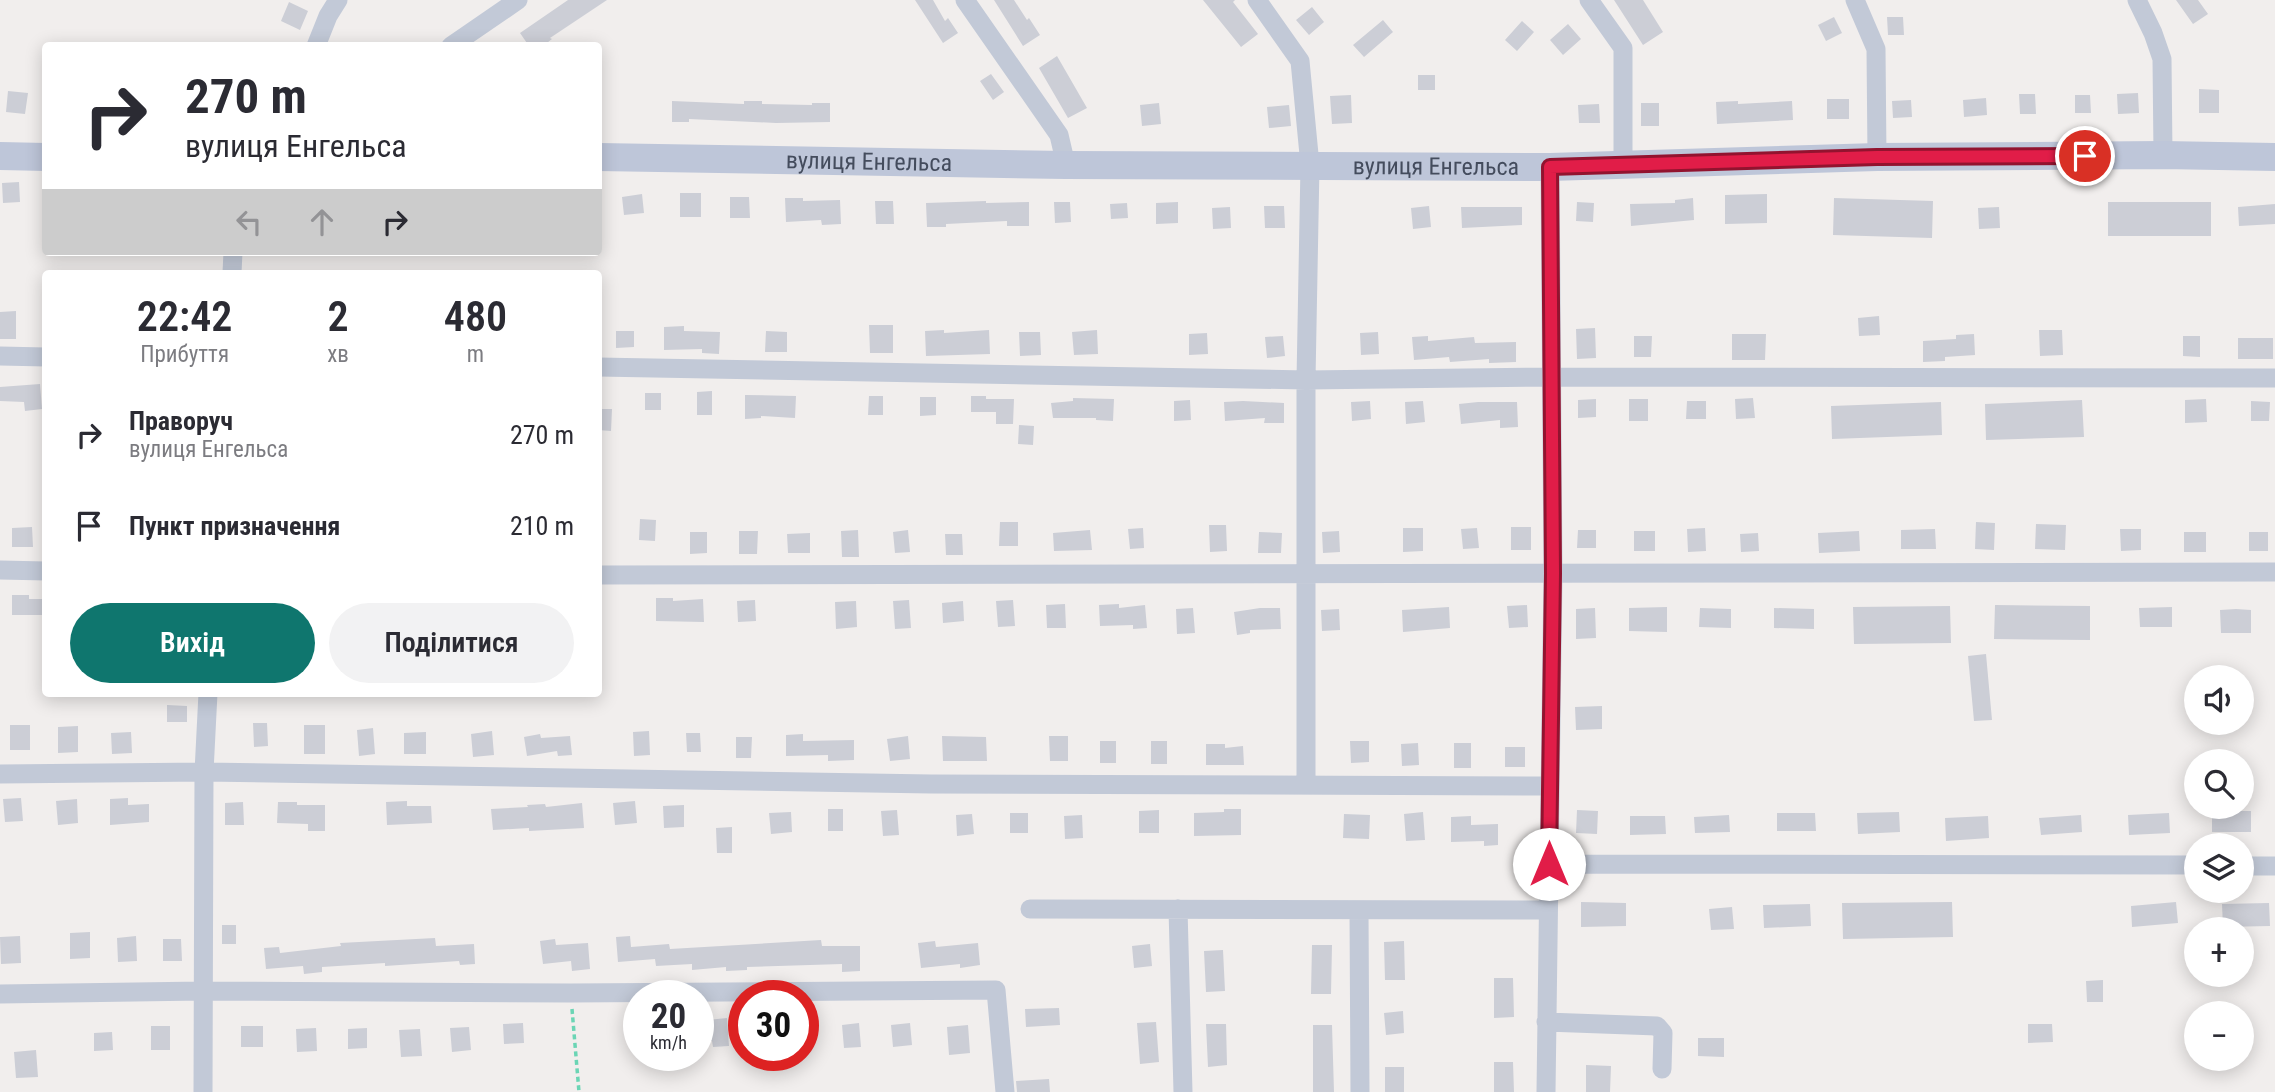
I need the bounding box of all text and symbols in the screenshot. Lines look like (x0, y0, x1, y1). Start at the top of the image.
text: 270 m (185, 68, 307, 125)
icon: right (70, 70, 161, 161)
pin (2055, 126, 2115, 186)
text: вулиця Енгельса (185, 127, 407, 165)
icon: arrive (2066, 137, 2104, 175)
street label: вулиця Енгельса (786, 146, 952, 177)
street label: вулиця Енгельса (1353, 152, 1519, 181)
icon: left (230, 203, 268, 241)
icon: ahead (303, 203, 341, 241)
icon: right (376, 203, 414, 241)
text: 22:42 (137, 292, 232, 341)
text: 2 (328, 292, 349, 341)
text: 480 (444, 292, 507, 341)
text: Прибуття (140, 341, 229, 368)
text: хв (327, 341, 349, 368)
text: m (467, 341, 484, 368)
text: Праворуч (129, 406, 233, 436)
icon: right (70, 416, 108, 454)
text: 270 m (510, 420, 574, 450)
text: вулиця Енгельса (129, 436, 288, 463)
icon: arrive (70, 507, 108, 545)
text: Пункт призначення (129, 511, 340, 541)
text: 210 m (510, 511, 574, 541)
button: Вихід (70, 603, 315, 683)
button: Поділитися (329, 603, 574, 683)
map controls (2184, 665, 2254, 1071)
button: sound (2184, 665, 2254, 735)
button: search (2184, 749, 2254, 819)
position arrow (1512, 827, 1586, 901)
button: layers (2184, 833, 2254, 903)
button: + (2184, 917, 2254, 987)
speed limit sign: 30 (728, 980, 819, 1071)
text: 20 (651, 996, 686, 1037)
button: − (2184, 1001, 2254, 1071)
text: km/h (650, 1032, 687, 1053)

